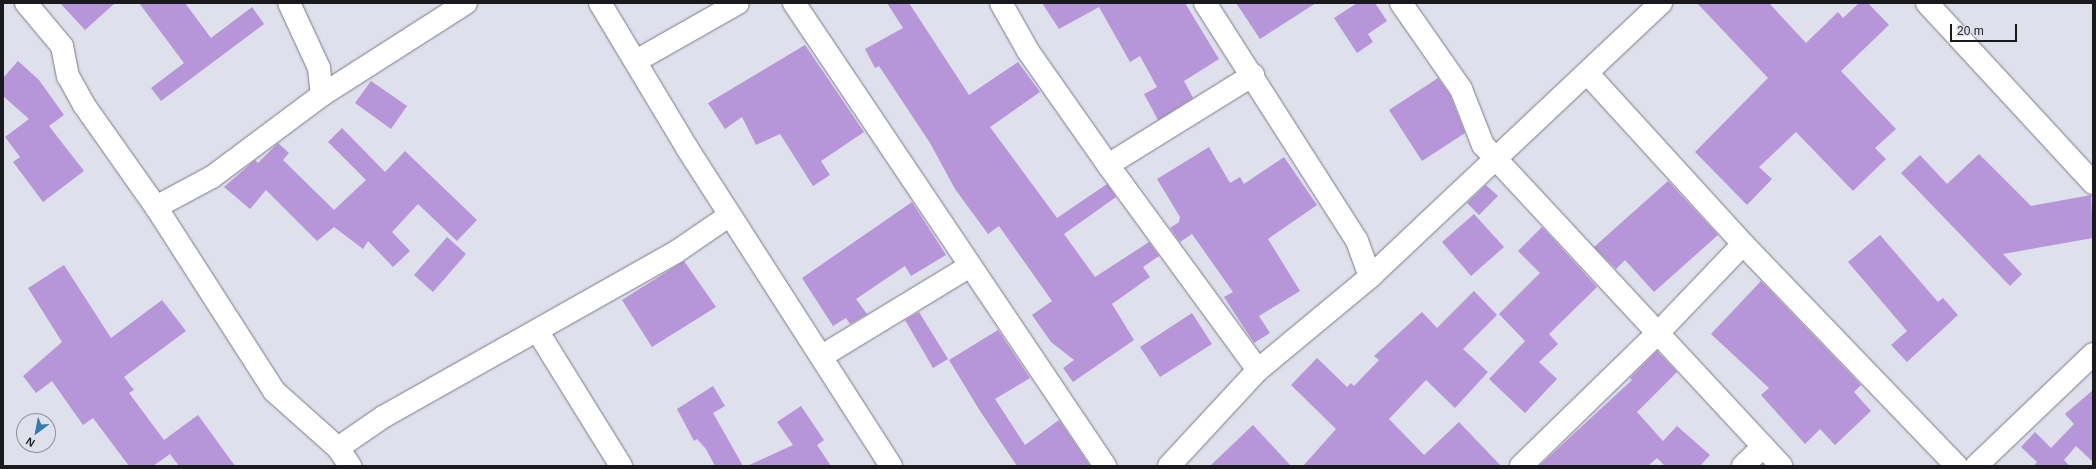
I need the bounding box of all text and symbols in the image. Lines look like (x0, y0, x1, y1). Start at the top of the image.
scale bar (1952, 16, 2019, 42)
text: 20 m (1957, 24, 1984, 38)
north arrow (16, 413, 56, 453)
text: N (24, 435, 37, 450)

